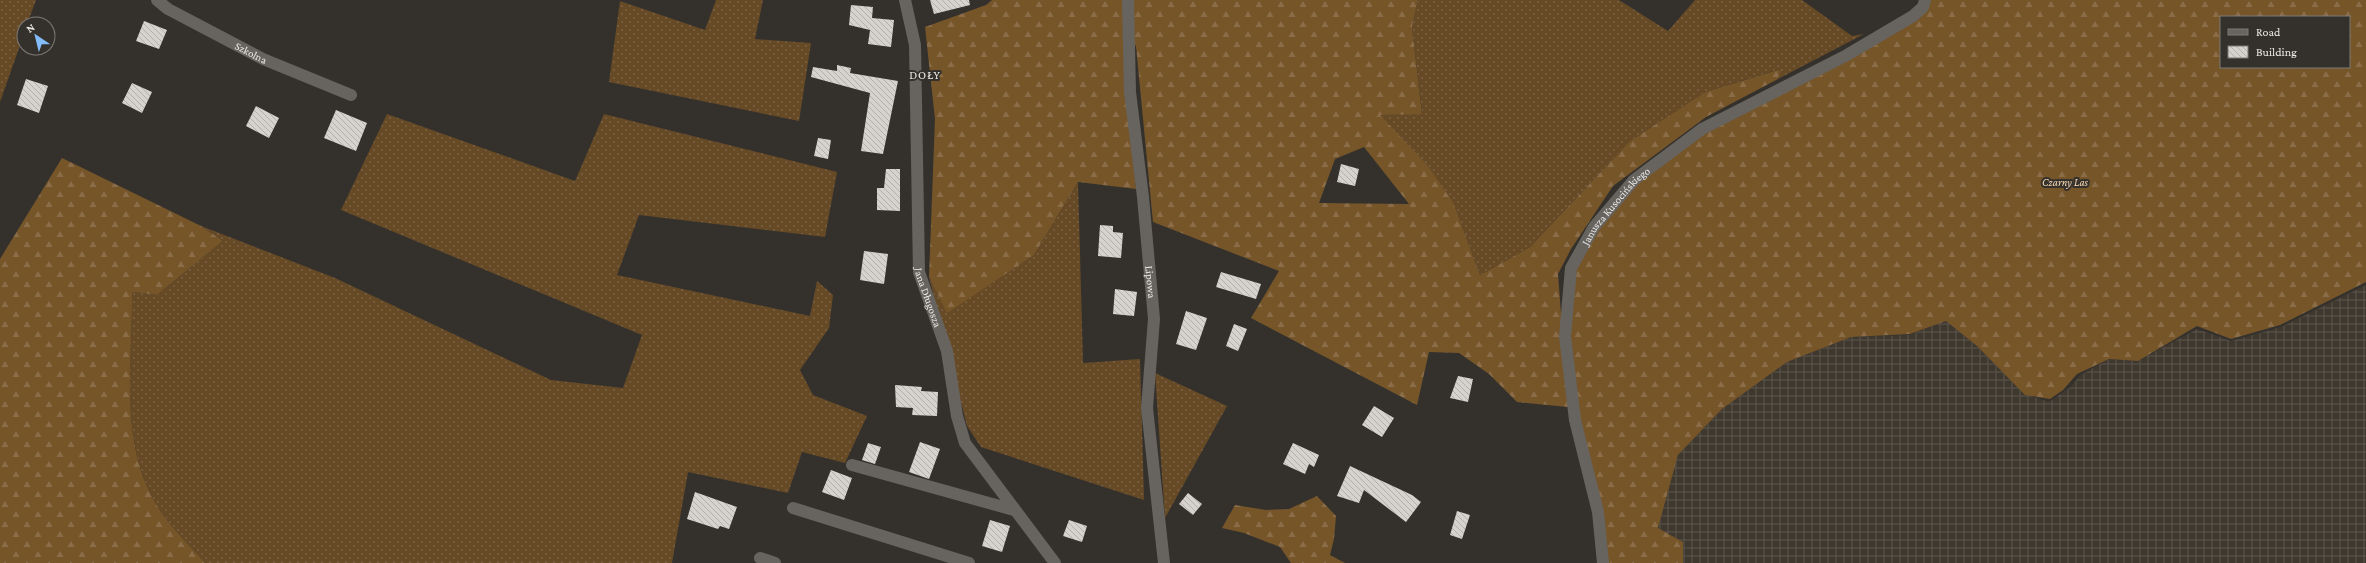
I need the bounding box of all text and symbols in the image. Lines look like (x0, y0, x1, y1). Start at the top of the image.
north arrow (16, 16, 56, 56)
legend (2220, 16, 2350, 68)
text: N (24, 20, 37, 35)
text: Road (2256, 25, 2281, 39)
street label: Szkolna (233, 39, 269, 66)
text: Building (2256, 45, 2297, 59)
district label: DOŁY (909, 68, 941, 82)
street label: Janusza Kusocińskiego (1579, 164, 1653, 248)
park label: Czarny Las (2042, 176, 2089, 189)
street label: Lipowa (1143, 265, 1158, 299)
street label: Jana Długosza (912, 267, 944, 329)

